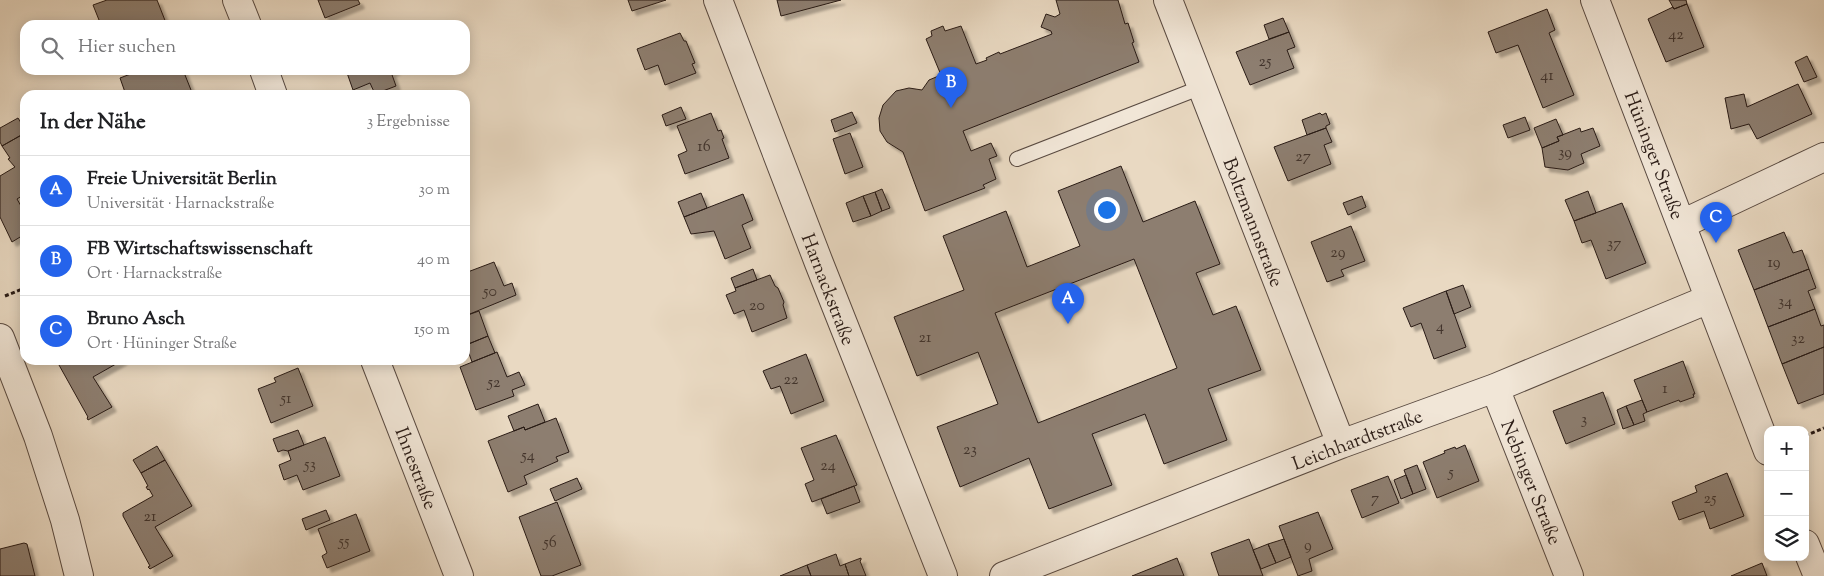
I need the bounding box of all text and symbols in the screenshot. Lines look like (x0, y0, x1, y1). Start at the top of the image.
search box (20, 20, 470, 75)
house number: 42 (1668, 24, 1684, 47)
icon: search (38, 34, 66, 62)
text: Hier suchen (78, 34, 176, 61)
house number: 25 (1259, 51, 1272, 74)
house number: 41 (1540, 65, 1554, 88)
pin: B (935, 67, 967, 108)
street label: Hüninger Straße (1616, 88, 1690, 224)
text: In der Nähe (40, 108, 146, 138)
text: 3 Ergebnisse (367, 111, 450, 134)
house number: 16 (697, 136, 711, 159)
house number: 39 (1558, 142, 1572, 165)
house number: 27 (1295, 146, 1311, 169)
street label: Boltzmannstraße (1215, 154, 1289, 292)
text: Freie Universität Berlin (87, 166, 277, 193)
text: A (50, 179, 63, 202)
text: 30 m (419, 179, 450, 202)
text: Universität · Harnackstraße (87, 193, 274, 216)
your location (1094, 197, 1120, 223)
pin: C (1700, 202, 1732, 243)
street label: Harnackstraße (793, 230, 860, 350)
house number: 37 (1607, 233, 1621, 256)
text: FB Wirtschaftswissenschaft (87, 236, 312, 263)
house number: 29 (1330, 242, 1346, 265)
text: B (51, 249, 61, 272)
text: 40 m (417, 249, 450, 272)
house number: 19 (1767, 252, 1781, 275)
text: Ort · Harnackstraße (87, 263, 222, 286)
house number: 50 (482, 281, 497, 304)
pin: A (1052, 283, 1084, 324)
house number: 34 (1778, 291, 1792, 314)
house number: 20 (749, 295, 765, 318)
text: Bruno Asch (87, 306, 185, 333)
house number: 4 (1436, 316, 1444, 339)
text: C (50, 319, 62, 342)
text: 150 m (414, 319, 450, 342)
house number: 21 (919, 327, 932, 350)
house number: 32 (1791, 328, 1805, 351)
text: Ort · Hüninger Straße (87, 333, 237, 356)
house number: 22 (784, 369, 799, 392)
house number: 52 (487, 372, 501, 395)
house number: 1 (1662, 378, 1668, 401)
house number: 51 (280, 388, 292, 411)
street label: Leichhardtstraße (1289, 404, 1427, 479)
house number: 3 (1581, 409, 1587, 432)
street label: Nebinger Straße (1492, 417, 1567, 549)
street label: Ihnestraße (387, 424, 443, 514)
map controls (1764, 426, 1809, 561)
button: + (1764, 426, 1809, 471)
house number: 23 (963, 439, 977, 462)
house number: 54 (520, 445, 535, 468)
house number: 53 (303, 454, 316, 477)
house number: 24 (820, 455, 836, 478)
house number: 5 (1447, 462, 1454, 485)
button: − (1764, 471, 1809, 516)
house number: 7 (1371, 488, 1379, 511)
house number: 25 (1704, 488, 1717, 511)
house number: 21 (144, 506, 157, 529)
button: layers (1764, 516, 1809, 561)
house number: 55 (337, 531, 350, 554)
house number: 56 (542, 532, 557, 555)
house number: 9 (1304, 535, 1312, 558)

